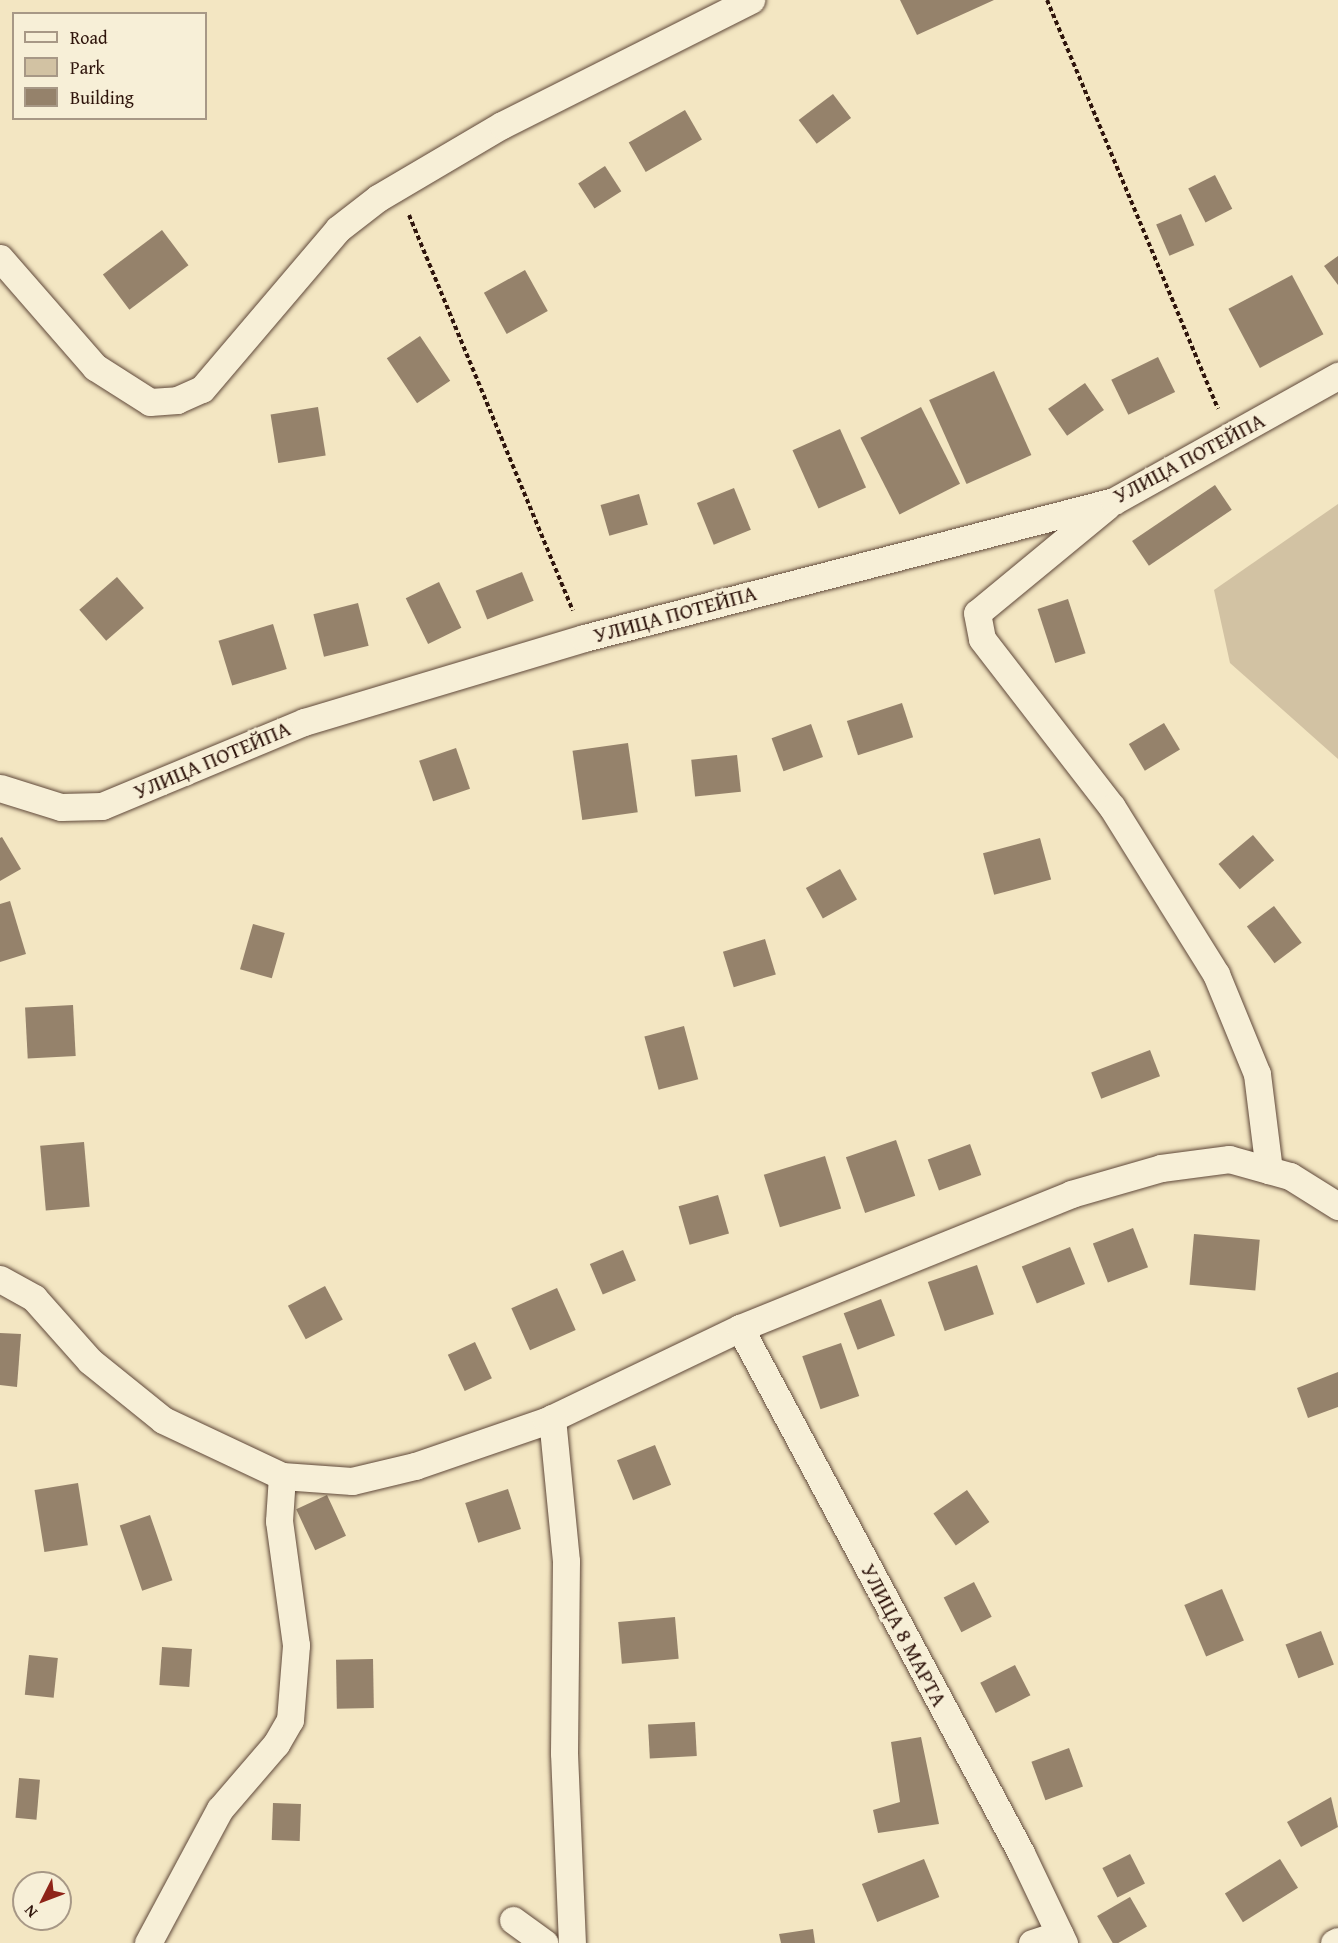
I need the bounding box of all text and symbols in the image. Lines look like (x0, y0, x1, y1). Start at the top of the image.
legend (12, 12, 207, 120)
text: Road (70, 24, 108, 51)
text: Park (70, 54, 105, 81)
text: Building (70, 84, 134, 111)
street label: УЛИЦА ПОТЕЙПА (1109, 407, 1269, 509)
street label: УЛИЦА ПОТЕЙПА (590, 580, 760, 648)
street label: УЛИЦА ПОТЕЙПА (130, 715, 294, 805)
street label: УЛИЦА 8 МАРТА (855, 1559, 953, 1711)
north arrow (12, 1871, 72, 1931)
text: N (18, 1900, 43, 1924)

